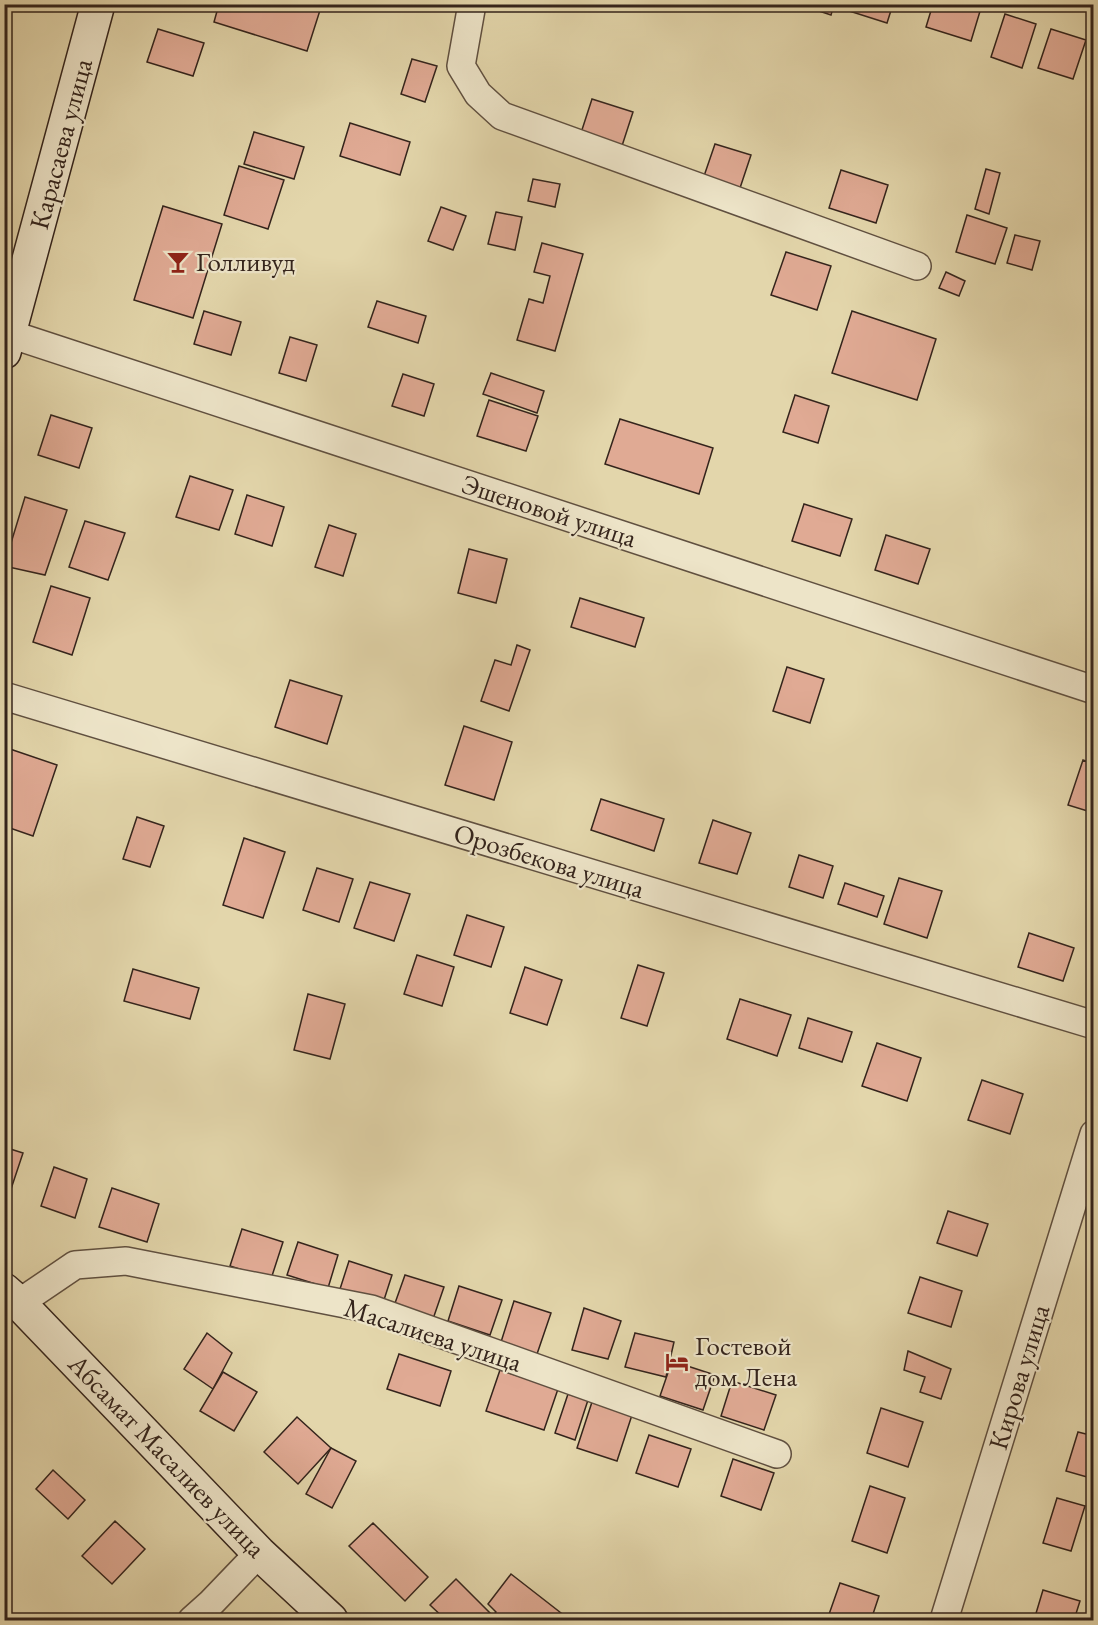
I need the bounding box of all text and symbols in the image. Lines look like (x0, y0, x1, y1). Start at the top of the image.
street label: Карасаева улица (21, 54, 100, 233)
place label: Голливуд (196, 244, 295, 279)
bar icon: Голливуд (165, 249, 191, 275)
street label: Эшеновой улица (457, 466, 641, 555)
street label: Орозбекова улица (450, 815, 649, 906)
street label: Масалиева улица (340, 1289, 526, 1380)
street label: Кирова улица (980, 1300, 1057, 1454)
place label: Гостевой дом Лена (695, 1328, 797, 1394)
street label: Абсамат Масалиев улица (60, 1346, 274, 1565)
hotel icon: Гостевой дом Лена (664, 1349, 690, 1375)

